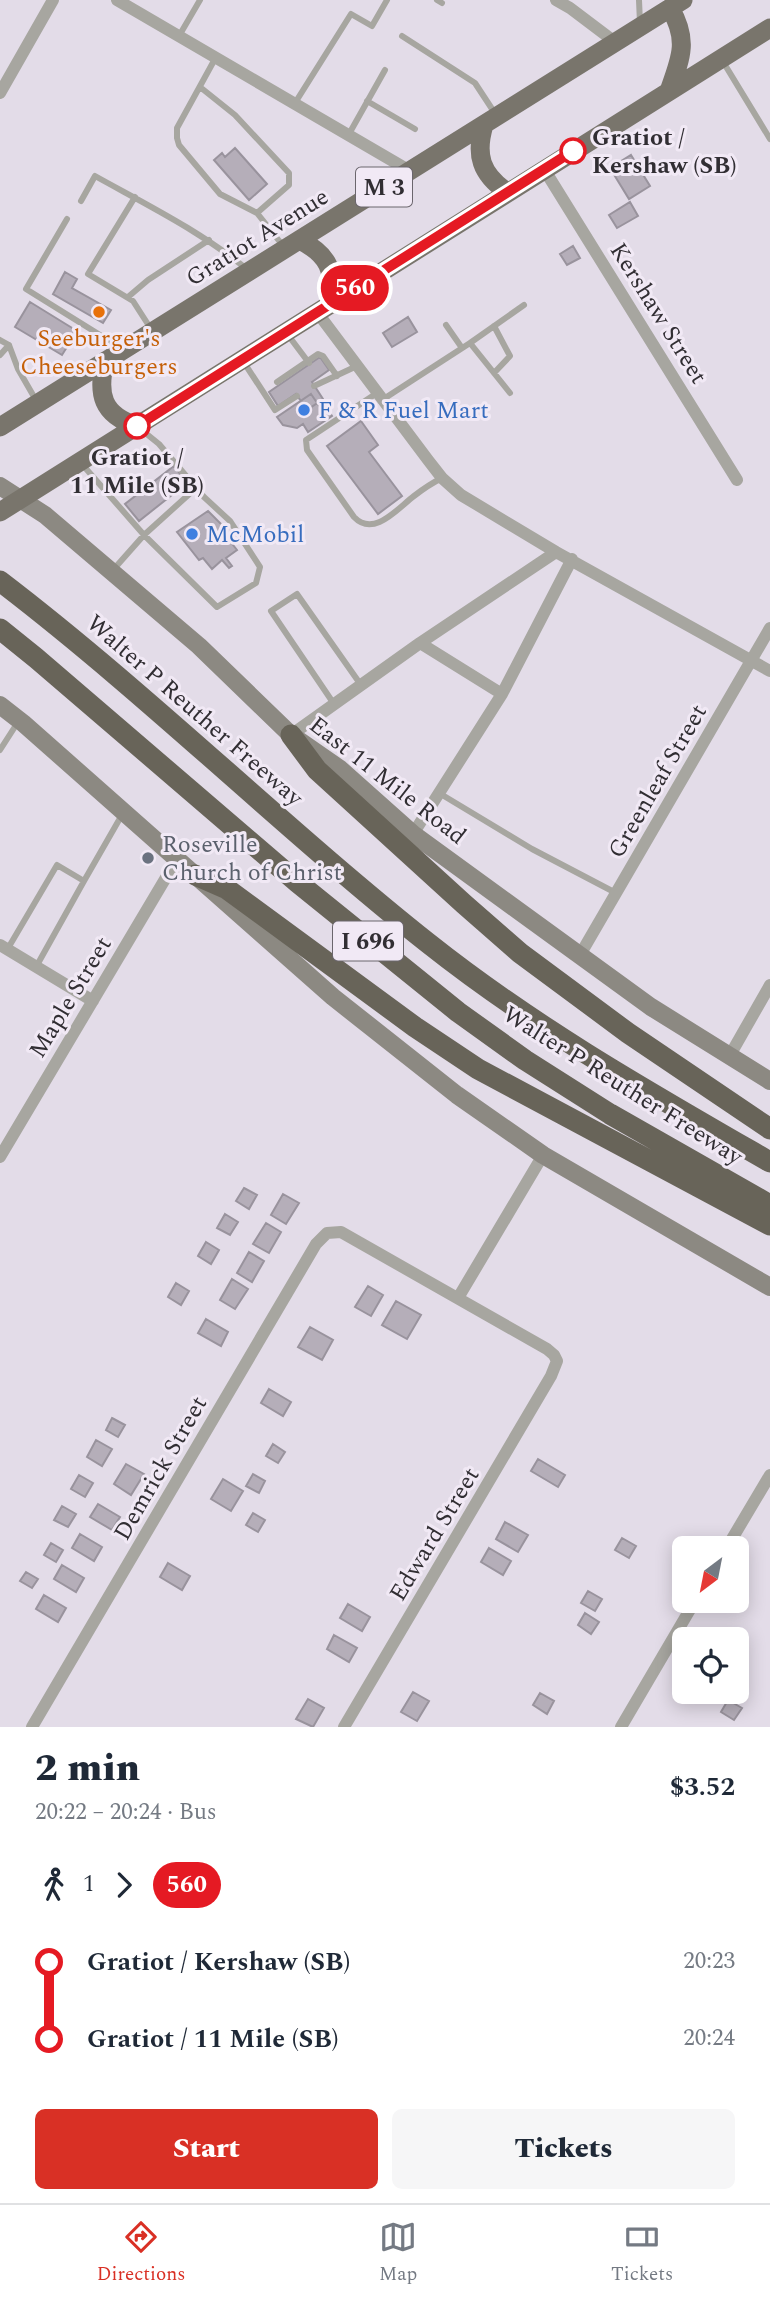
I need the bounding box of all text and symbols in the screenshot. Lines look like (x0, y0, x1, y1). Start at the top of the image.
place label: Gratiot / Kershaw (SB) (592, 120, 737, 184)
marker: Gratiot / Kershaw (SB) (560, 138, 586, 164)
road number: M 3 (356, 168, 412, 206)
street label: Gratiot Avenue (179, 179, 336, 296)
street label: Kershaw Street (600, 236, 716, 391)
line badge: 560 (315, 265, 395, 311)
text: 560 (335, 270, 375, 306)
marker: Seeburger's Cheeseburgers (91, 304, 107, 320)
place label: Seeburger's Cheeseburgers (20, 321, 178, 385)
place label: F & R Fuel Mart (318, 393, 489, 429)
marker: F & R Fuel Mart (296, 402, 312, 418)
marker: Gratiot / 11 Mile (SB) (124, 413, 150, 439)
place label: Gratiot / 11 Mile (SB) (70, 440, 204, 504)
place label: McMobil (206, 517, 304, 553)
marker: McMobil (184, 526, 200, 542)
street label: Walter P Reuther Freeway (78, 606, 312, 816)
street label: Greenleaf Street (599, 698, 717, 865)
street label: East 11 Mile Road (301, 708, 474, 854)
place label: Roseville Church of Christ (162, 827, 342, 891)
marker: Roseville Church of Christ (140, 850, 156, 866)
road number: I 696 (333, 922, 403, 960)
street label: Maple Street (20, 930, 121, 1065)
street label: Walter P Reuther Freeway (495, 997, 751, 1175)
street label: Demrick Street (105, 1389, 217, 1548)
street label: Edward Street (381, 1461, 489, 1608)
north arrow (672, 1536, 749, 1614)
map controls (672, 1536, 749, 1704)
button: locate (672, 1627, 749, 1704)
text: 2 min (35, 1740, 140, 1798)
text: $3.52 (670, 1767, 735, 1807)
text: 20:22 – 20:24 · Bus (35, 1795, 217, 1830)
icon: walk (35, 1866, 73, 1904)
icon: forward (105, 1866, 143, 1904)
text: 1 (83, 1867, 95, 1902)
text: 560 (167, 1867, 207, 1903)
text: Gratiot / Kershaw (SB) (87, 1942, 350, 1982)
text: 20:23 (683, 1944, 735, 1979)
text: Gratiot / 11 Mile (SB) (87, 2019, 339, 2059)
text: 20:24 (683, 2021, 735, 2056)
button: Start (35, 2109, 378, 2189)
button: Tickets (392, 2109, 735, 2189)
tab: Directions (97, 2218, 186, 2289)
tab: Map (379, 2218, 417, 2289)
tab: Tickets (611, 2218, 673, 2289)

